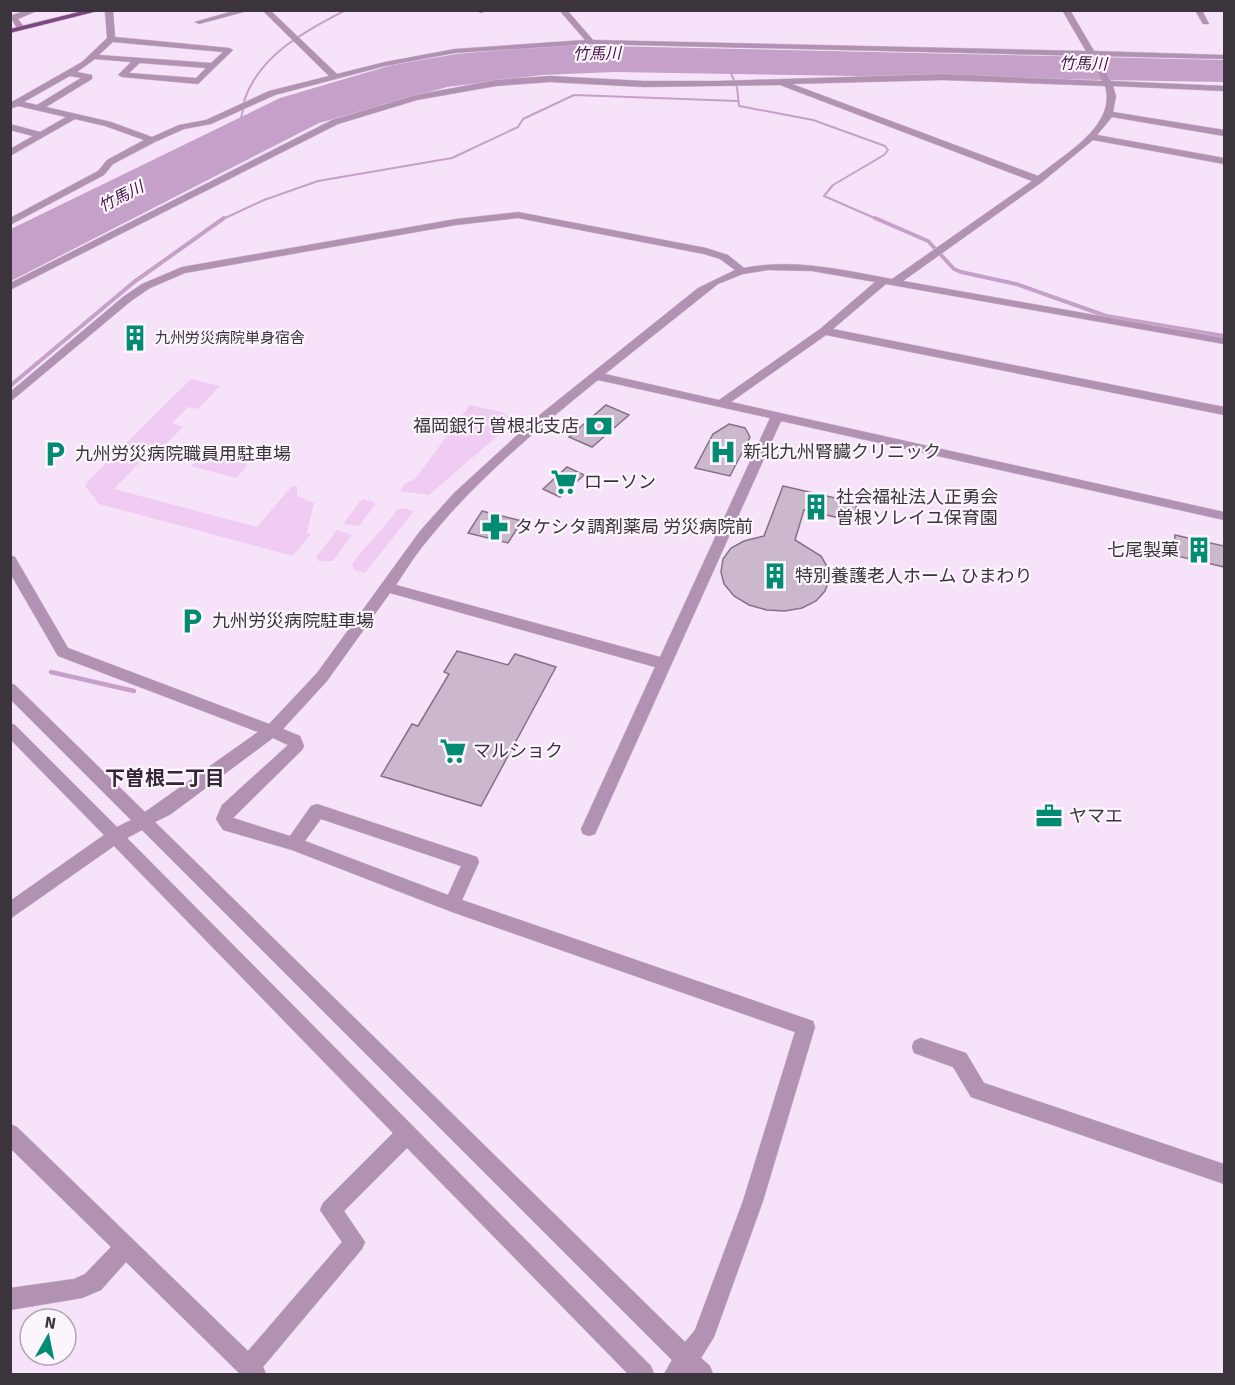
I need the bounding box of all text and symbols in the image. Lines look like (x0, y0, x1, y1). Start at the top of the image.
water label: 竹馬川 (573, 44, 623, 64)
water label: 竹馬川 (1059, 54, 1109, 74)
water label: 竹馬川 (95, 176, 149, 217)
building icon: 九州労災病院単身宿舎 (120, 323, 150, 353)
place label: 九州労災病院単身宿舎 (155, 329, 305, 347)
bank icon: 福岡銀行 曽根北支店 (584, 411, 614, 441)
place label: 福岡銀行 曽根北支店 (413, 415, 579, 437)
hospital icon: 新北九州腎臓クリニック (708, 437, 738, 467)
parking icon: 九州労災病院職員用駐車場 (40, 439, 70, 469)
place label: 新北九州腎臓クリニック (743, 441, 941, 463)
place label: 九州労災病院職員用駐車場 (75, 443, 291, 465)
supermarket icon: ローソン (549, 467, 579, 497)
place label: ローソン (584, 471, 656, 493)
place label: 社会福祉法人正勇会 曽根ソレイユ保育園 (836, 486, 998, 529)
building icon: 社会福祉法人正勇会 曽根ソレイユ保育園 (801, 492, 831, 522)
pharmacy icon: タケシタ調剤薬局 労災病院前 (480, 512, 510, 542)
place label: タケシタ調剤薬局 労災病院前 (515, 516, 753, 538)
building icon: 七尾製菓 (1184, 535, 1214, 565)
place label: 七尾製菓 (1107, 539, 1179, 561)
building icon: 特別養護老人ホーム ひまわり (760, 561, 790, 591)
place label: 特別養護老人ホーム ひまわり (795, 565, 1032, 587)
parking icon: 九州労災病院駐車場 (177, 606, 207, 636)
place label: 九州労災病院駐車場 (212, 610, 374, 632)
supermarket icon: マルショク (438, 736, 468, 766)
place label: マルショク (473, 740, 563, 762)
district label: 下曽根二丁目 (105, 766, 225, 791)
office icon: ヤマエ (1034, 801, 1064, 831)
place label: ヤマエ (1069, 805, 1123, 827)
north arrow (18, 1307, 78, 1367)
text: N (43, 1312, 57, 1334)

